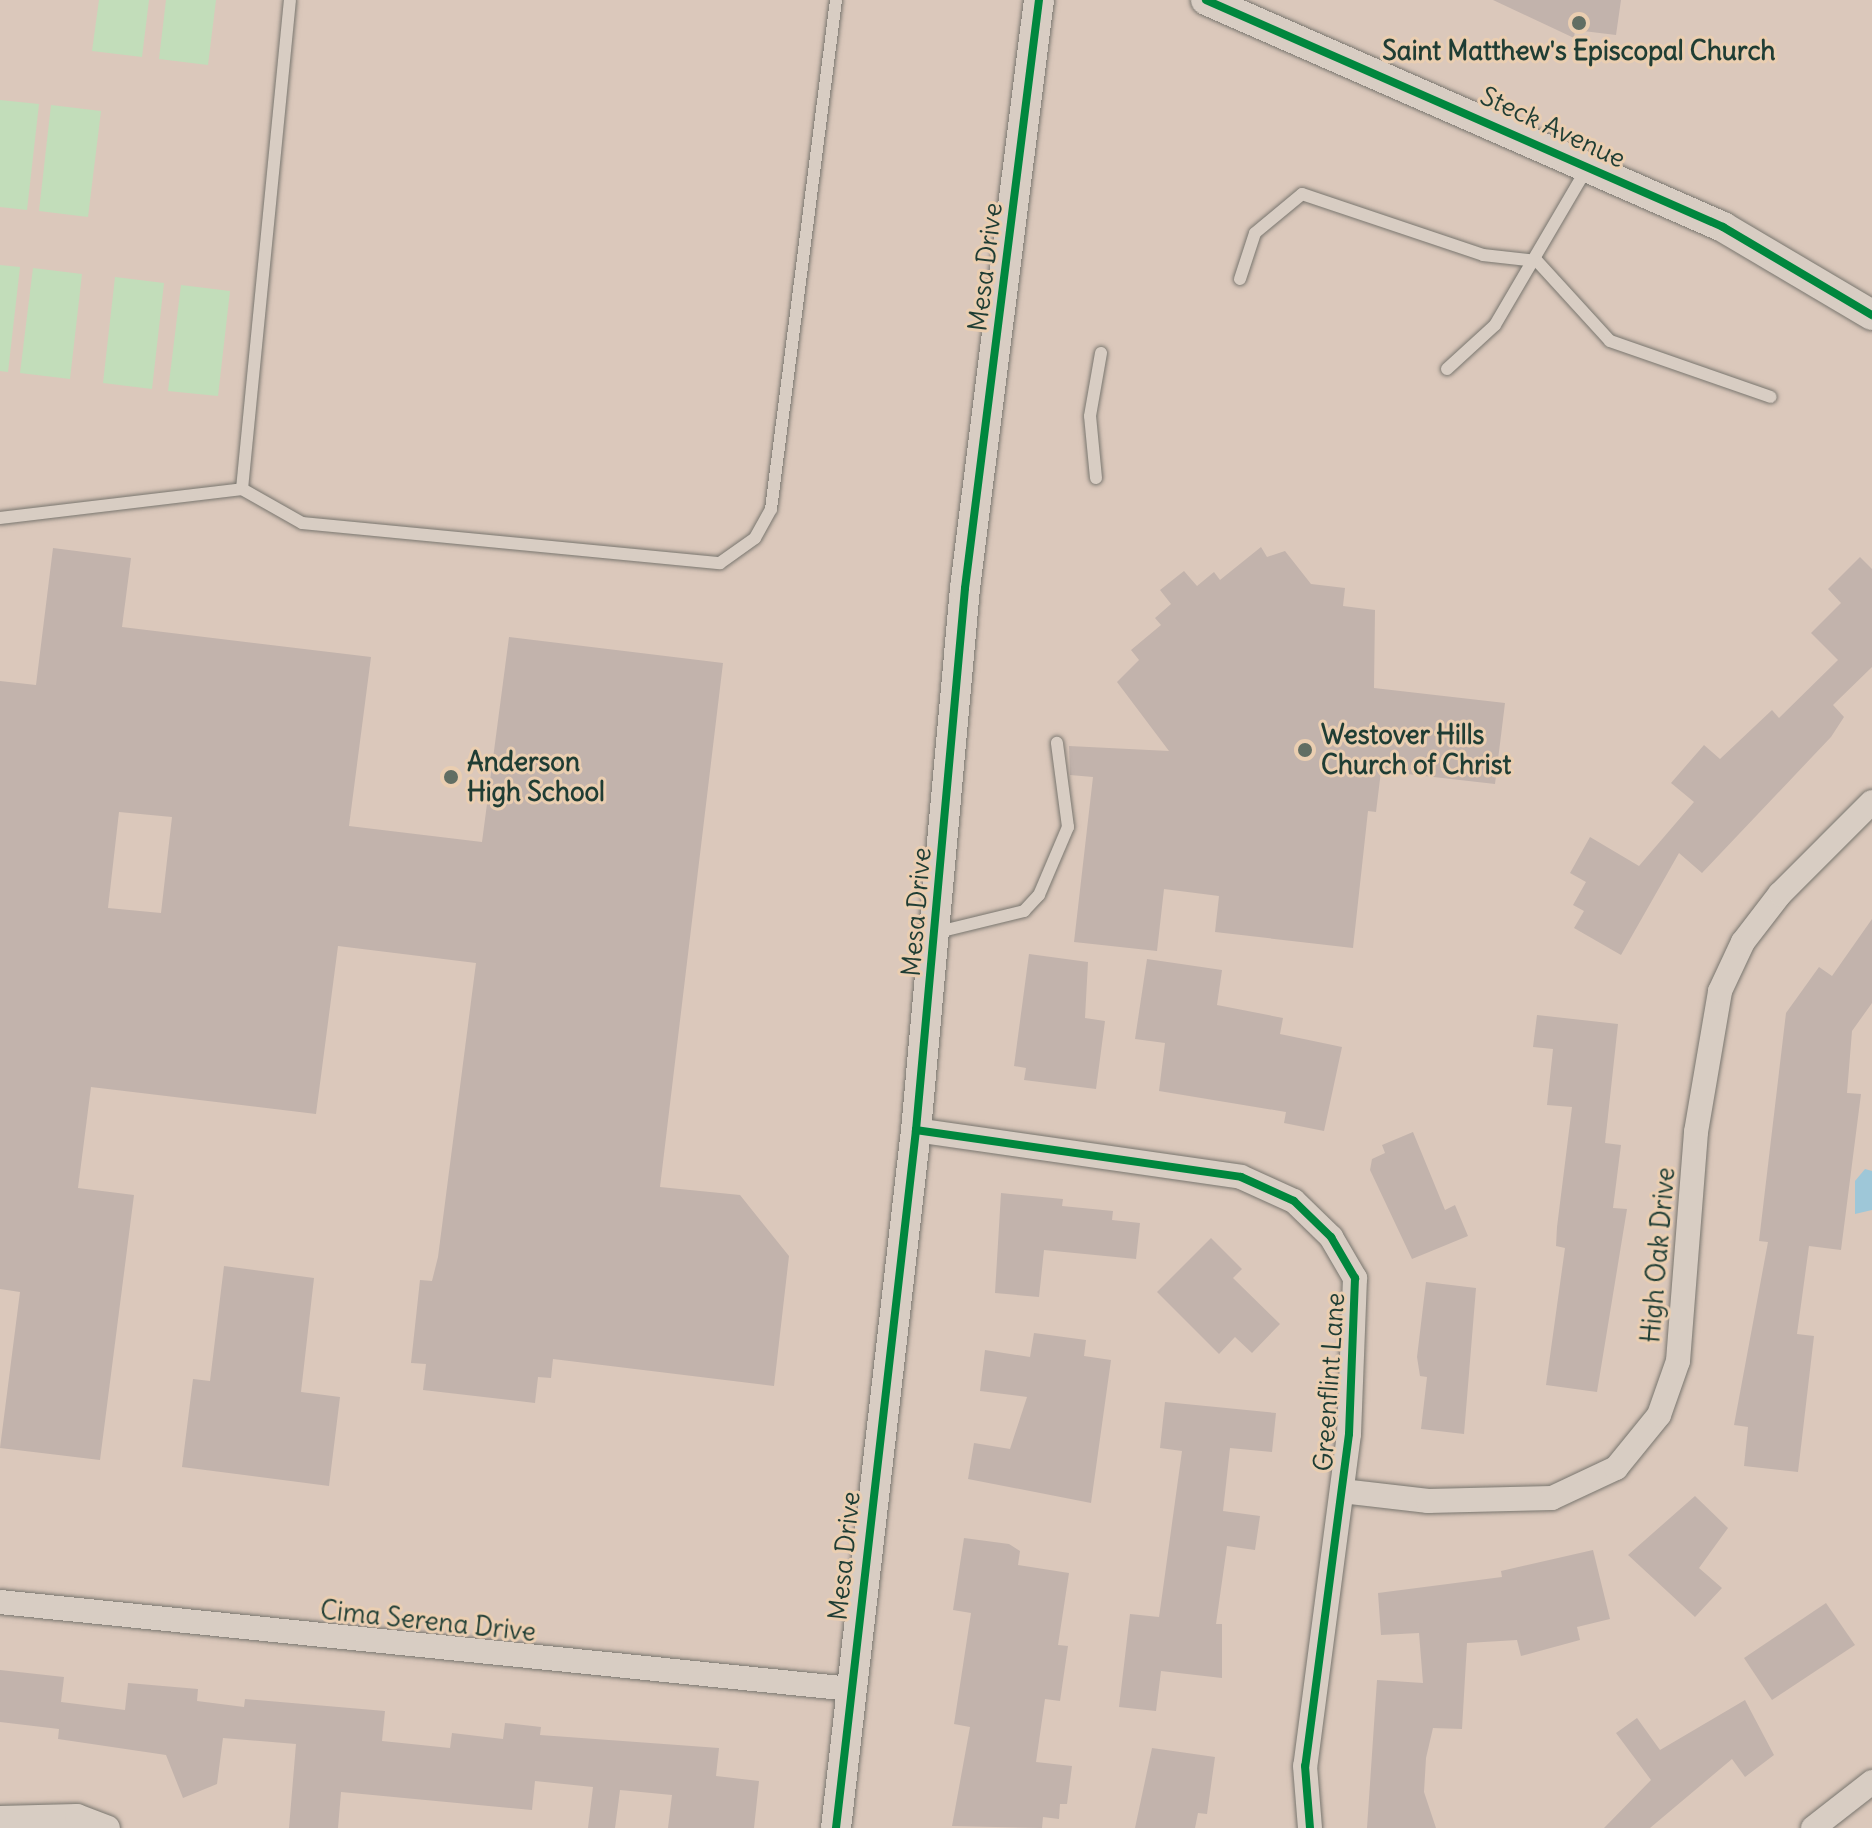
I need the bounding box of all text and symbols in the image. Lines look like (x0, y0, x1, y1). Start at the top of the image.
marker: Saint Matthew's Episcopal Church (1570, 14, 1588, 32)
place label: Saint Matthew's Episcopal Church (1382, 35, 1776, 67)
street label: Steck Avenue (1476, 80, 1630, 174)
street label: Mesa Drive (962, 201, 1008, 333)
place label: Westover Hills Church of Christ (1321, 719, 1511, 780)
marker: Westover Hills Church of Christ (1296, 741, 1314, 759)
place label: Anderson High School (467, 746, 605, 808)
marker: Anderson High School (442, 768, 460, 786)
street label: Mesa Drive (895, 846, 937, 978)
street label: High Oak Drive (1635, 1166, 1681, 1344)
street label: Greenflint Lane (1307, 1291, 1351, 1473)
street label: Mesa Drive (822, 1490, 866, 1622)
street label: Cima Serena Drive (319, 1594, 537, 1648)

